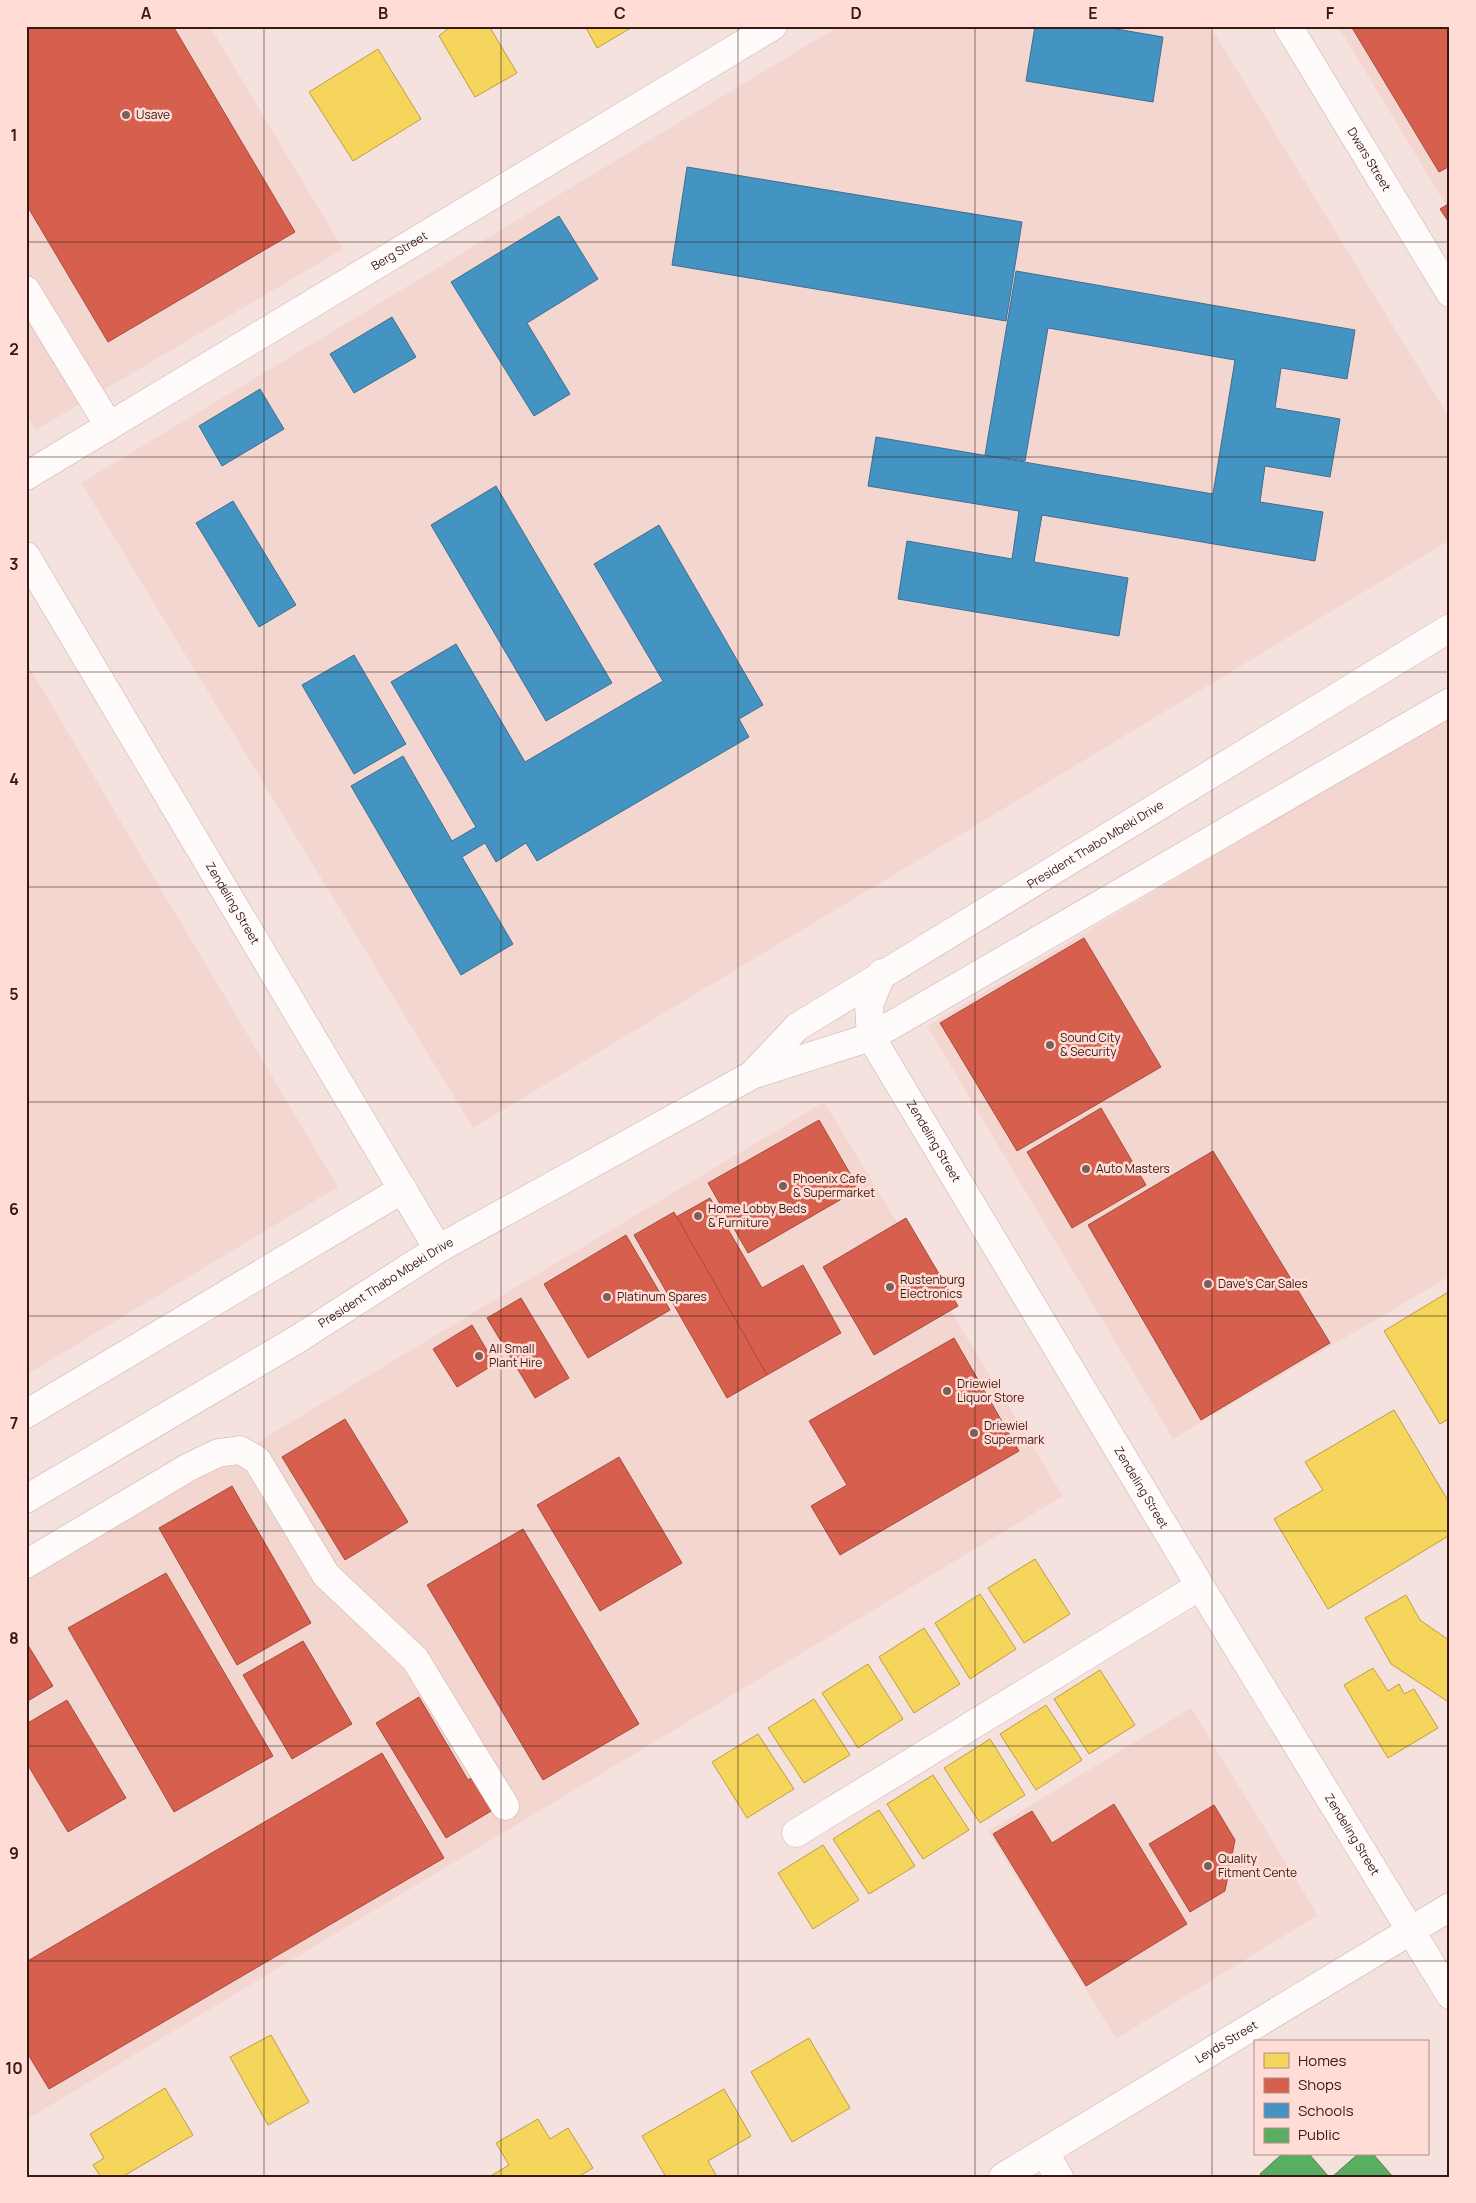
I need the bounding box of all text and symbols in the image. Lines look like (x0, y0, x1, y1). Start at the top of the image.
text: A (141, 2, 152, 24)
text: B (378, 2, 388, 24)
text: C (614, 2, 626, 24)
text: D (850, 2, 862, 24)
text: E (1088, 2, 1098, 24)
text: F (1326, 2, 1335, 24)
place label: Usave (136, 106, 170, 123)
marker: Usave (120, 109, 132, 121)
text: 1 (10, 124, 18, 146)
street label: Dwars Street (1343, 124, 1395, 194)
street label: Berg Street (368, 227, 431, 274)
text: 2 (9, 338, 19, 360)
text: 3 (9, 553, 19, 575)
text: 4 (9, 768, 19, 790)
street label: President Thabo Mbeki Drive (1024, 796, 1166, 892)
street label: Zendeling Street (202, 859, 264, 947)
text: 5 (9, 983, 19, 1005)
place label: Sound City & Security (1060, 1029, 1121, 1060)
marker: Sound City & Security (1044, 1039, 1056, 1051)
street label: Zendeling Street (903, 1097, 965, 1185)
place label: Auto Masters (1096, 1160, 1170, 1177)
marker: Auto Masters (1080, 1163, 1092, 1175)
place label: Phoenix Cafe & Supermarket (793, 1170, 875, 1201)
marker: Phoenix Cafe & Supermarket (777, 1180, 789, 1192)
text: 6 (9, 1198, 19, 1220)
place label: Home Lobby Beds & Furniture (708, 1200, 807, 1231)
marker: Home Lobby Beds & Furniture (692, 1210, 704, 1222)
street label: President Thabo Mbeki Drive (315, 1233, 456, 1332)
place label: Rustenburg Electronics (900, 1271, 965, 1302)
place label: Dave's Car Sales (1218, 1275, 1308, 1292)
marker: Dave's Car Sales (1202, 1278, 1214, 1290)
marker: Rustenburg Electronics (884, 1281, 896, 1293)
place label: Platinum Spares (617, 1288, 707, 1305)
marker: Platinum Spares (601, 1291, 613, 1303)
place label: All Small Plant Hire (489, 1340, 542, 1371)
marker: All Small Plant Hire (473, 1350, 485, 1362)
place label: Driewiel Liquor Store (957, 1375, 1024, 1406)
marker: Driewiel Liquor Store (941, 1385, 953, 1397)
text: 7 (10, 1412, 18, 1434)
place label: Driewiel Supermark (984, 1417, 1045, 1448)
marker: Driewiel Supermark (968, 1427, 980, 1439)
street label: Zendeling Street (1110, 1443, 1173, 1532)
text: 8 (9, 1627, 19, 1649)
street label: Zendeling Street (1321, 1790, 1384, 1879)
text: 9 (9, 1842, 19, 1864)
place label: Quality Fitment Cente (1218, 1850, 1297, 1881)
marker: Quality Fitment Cente (1202, 1860, 1214, 1872)
street label: Leyds Street (1192, 2016, 1261, 2067)
legend (1254, 2040, 1428, 2156)
text: Homes (1298, 2050, 1347, 2071)
text: 10 (5, 2057, 23, 2079)
text: Shops (1298, 2074, 1342, 2095)
text: Schools (1298, 2100, 1354, 2121)
text: Public (1298, 2124, 1340, 2145)

